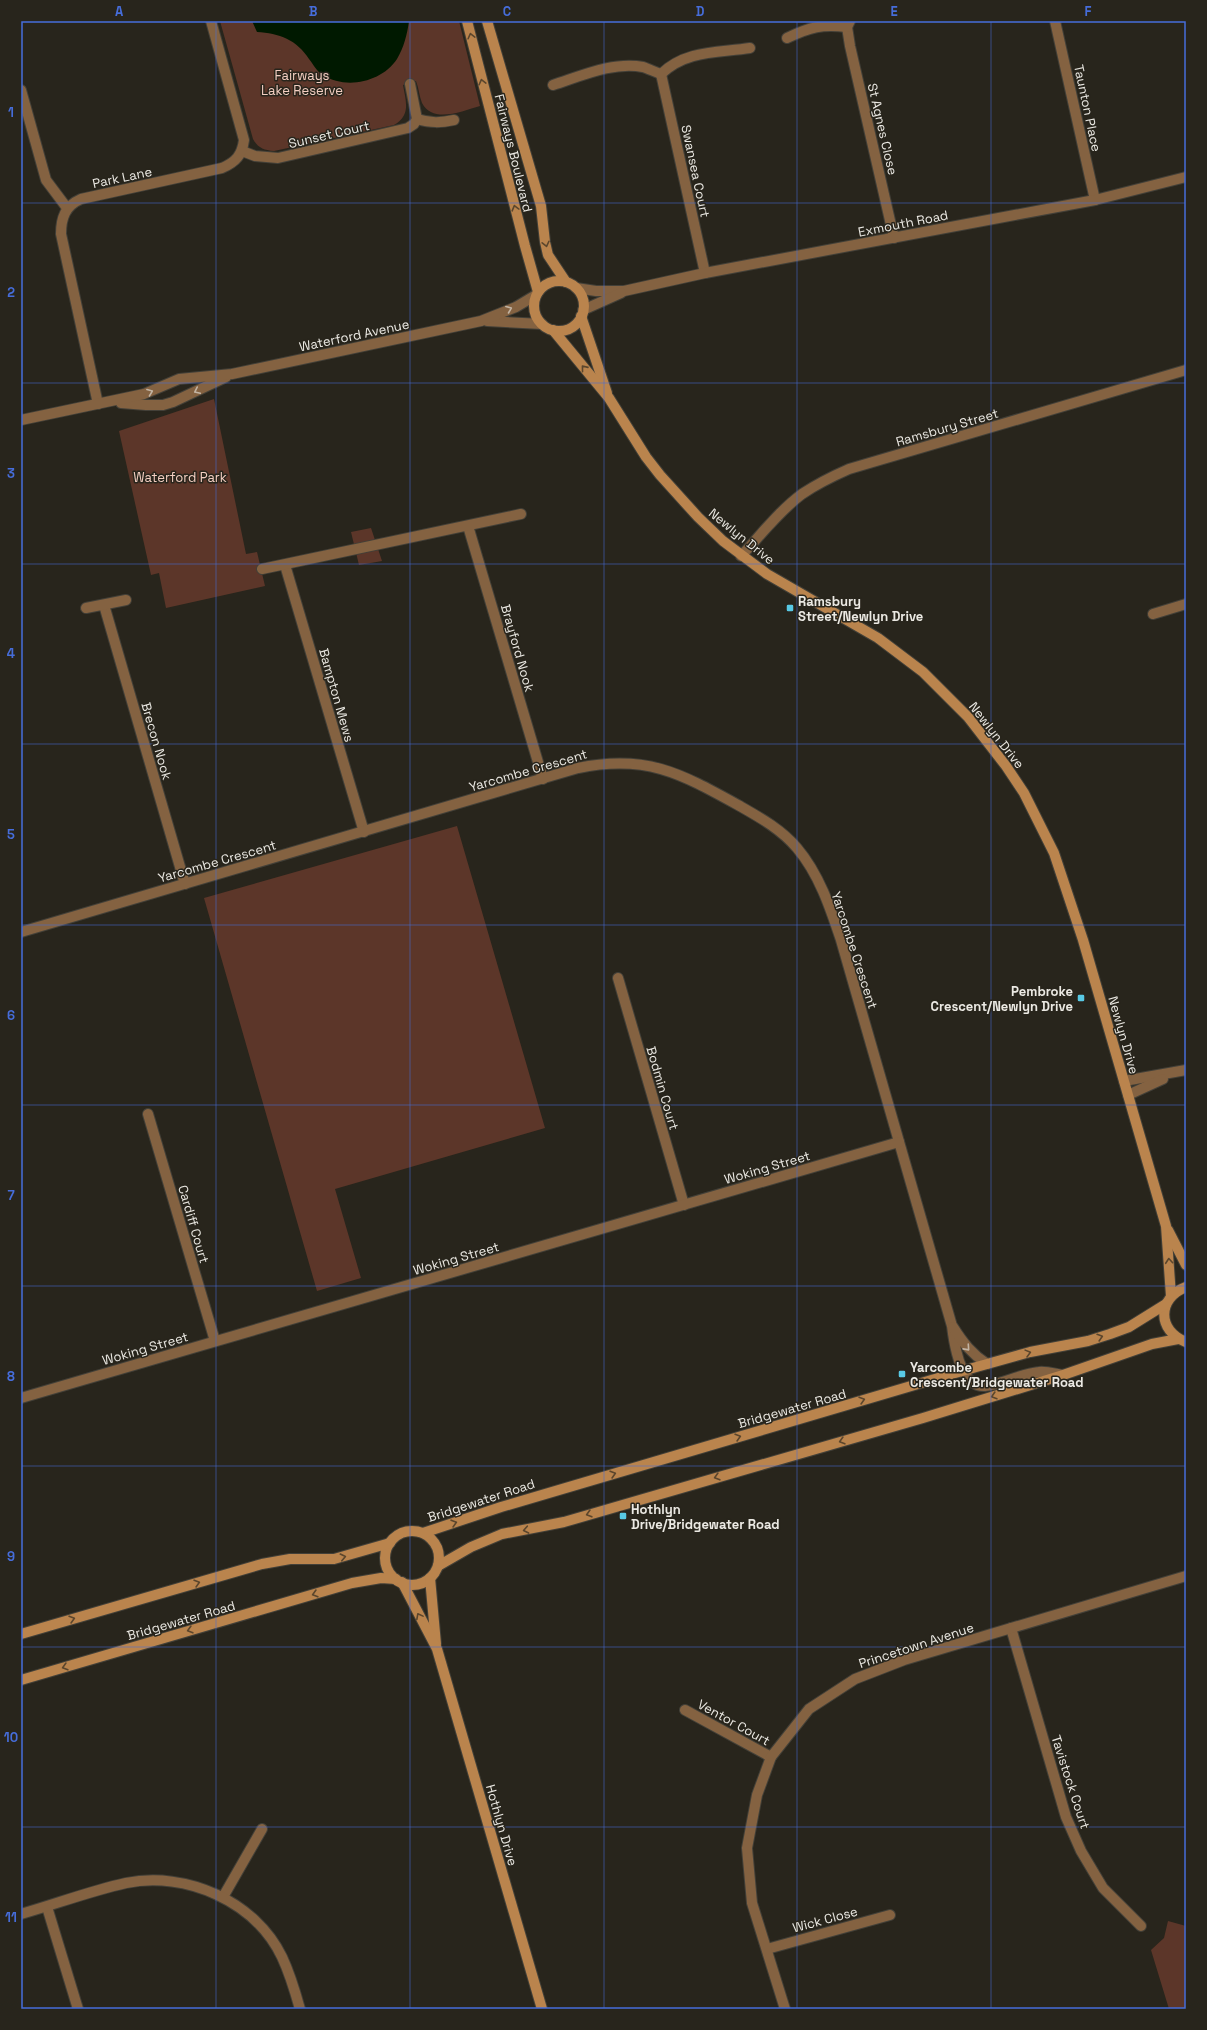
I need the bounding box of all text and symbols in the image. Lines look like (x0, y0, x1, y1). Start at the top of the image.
text: A (115, 3, 124, 20)
text: B (309, 3, 318, 20)
text: C (503, 3, 511, 20)
text: D (696, 3, 705, 20)
text: E (890, 3, 898, 20)
text: F (1085, 3, 1092, 20)
one-way arrow (467, 32, 475, 39)
street label: Taunton Place (1070, 63, 1105, 153)
park label: Fairways Lake Reserve (261, 67, 343, 99)
one-way arrow (479, 79, 487, 86)
street label: St Agnes Close (864, 82, 901, 177)
street label: Fairways Boulevard (491, 92, 536, 214)
text: 1 (8, 104, 14, 121)
street label: Sunset Court (287, 117, 371, 152)
street label: Swansea Court (677, 123, 714, 219)
street label: Park Lane (91, 163, 154, 192)
one-way arrow (511, 205, 519, 212)
street label: Exmouth Road (857, 206, 950, 241)
one-way arrow (541, 241, 549, 248)
text: 2 (7, 284, 15, 301)
one-way arrow (506, 306, 513, 314)
street label: Waterford Avenue (297, 316, 411, 355)
one-way arrow (582, 366, 589, 373)
one-way arrow (193, 386, 201, 394)
one-way arrow (147, 388, 154, 396)
street label: Ramsbury Street (894, 405, 1000, 450)
text: 3 (7, 465, 15, 482)
park label: Waterford Park (133, 469, 227, 486)
street label: Newlyn Drive (705, 505, 778, 568)
place label: Ramsbury Street/Newlyn Drive (798, 593, 923, 625)
street label: Brayford Nook (497, 602, 538, 694)
marker: Ramsbury Street/Newlyn Drive (785, 603, 795, 613)
text: 4 (7, 645, 15, 662)
street label: Bampton Mews (315, 646, 358, 744)
street label: Newlyn Drive (965, 698, 1028, 772)
street label: Brecon Nook (137, 700, 176, 782)
street label: Yarcombe Crescent (467, 745, 589, 795)
text: 5 (7, 826, 15, 843)
street label: Yarcombe Crescent (156, 836, 278, 886)
street label: Yarcombe Crescent (828, 889, 881, 1011)
place label: Pembroke Crescent/Newlyn Drive (931, 983, 1073, 1015)
marker: Pembroke Crescent/Newlyn Drive (1076, 993, 1086, 1003)
street label: Newlyn Drive (1104, 994, 1143, 1076)
text: 6 (7, 1007, 15, 1024)
street label: Bodmin Court (643, 1045, 683, 1132)
street label: Woking Street (722, 1147, 812, 1188)
street label: Cardiff Court (174, 1183, 213, 1265)
text: 7 (7, 1187, 15, 1204)
street label: Woking Street (411, 1238, 501, 1279)
one-way arrow (1164, 1258, 1173, 1264)
street label: Woking Street (100, 1328, 190, 1369)
one-way arrow (1097, 1333, 1104, 1342)
one-way arrow (962, 1343, 969, 1350)
one-way arrow (1024, 1349, 1031, 1357)
place label: Yarcombe Crescent/Bridgewater Road (910, 1359, 1084, 1391)
text: 8 (7, 1368, 15, 1385)
marker: Yarcombe Crescent/Bridgewater Road (897, 1369, 907, 1379)
street label: Bridgewater Road (736, 1385, 848, 1432)
one-way arrow (990, 1391, 997, 1400)
one-way arrow (859, 1396, 866, 1405)
one-way arrow (734, 1433, 741, 1442)
one-way arrow (839, 1436, 846, 1445)
one-way arrow (609, 1470, 616, 1479)
one-way arrow (714, 1472, 721, 1481)
street label: Bridgewater Road (425, 1475, 537, 1526)
place label: Hothlyn Drive/Bridgewater Road (631, 1501, 780, 1533)
one-way arrow (585, 1509, 592, 1518)
marker: Hothlyn Drive/Bridgewater Road (618, 1511, 628, 1521)
one-way arrow (451, 1519, 458, 1528)
one-way arrow (523, 1525, 529, 1533)
text: 9 (7, 1548, 15, 1565)
one-way arrow (340, 1553, 346, 1561)
one-way arrow (193, 1579, 200, 1588)
one-way arrow (312, 1589, 319, 1598)
street label: Bridgewater Road (125, 1597, 237, 1644)
one-way arrow (417, 1613, 424, 1620)
one-way arrow (68, 1615, 75, 1624)
street label: Princetown Avenue (856, 1619, 976, 1672)
one-way arrow (187, 1626, 193, 1634)
one-way arrow (62, 1662, 69, 1671)
street label: Ventor Court (695, 1696, 773, 1749)
text: 10 (4, 1729, 18, 1746)
street label: Tavistock Court (1047, 1733, 1094, 1831)
street label: Hothlyn Drive (482, 1782, 521, 1868)
street label: Wick Close (791, 1903, 860, 1936)
text: 11 (5, 1909, 17, 1926)

